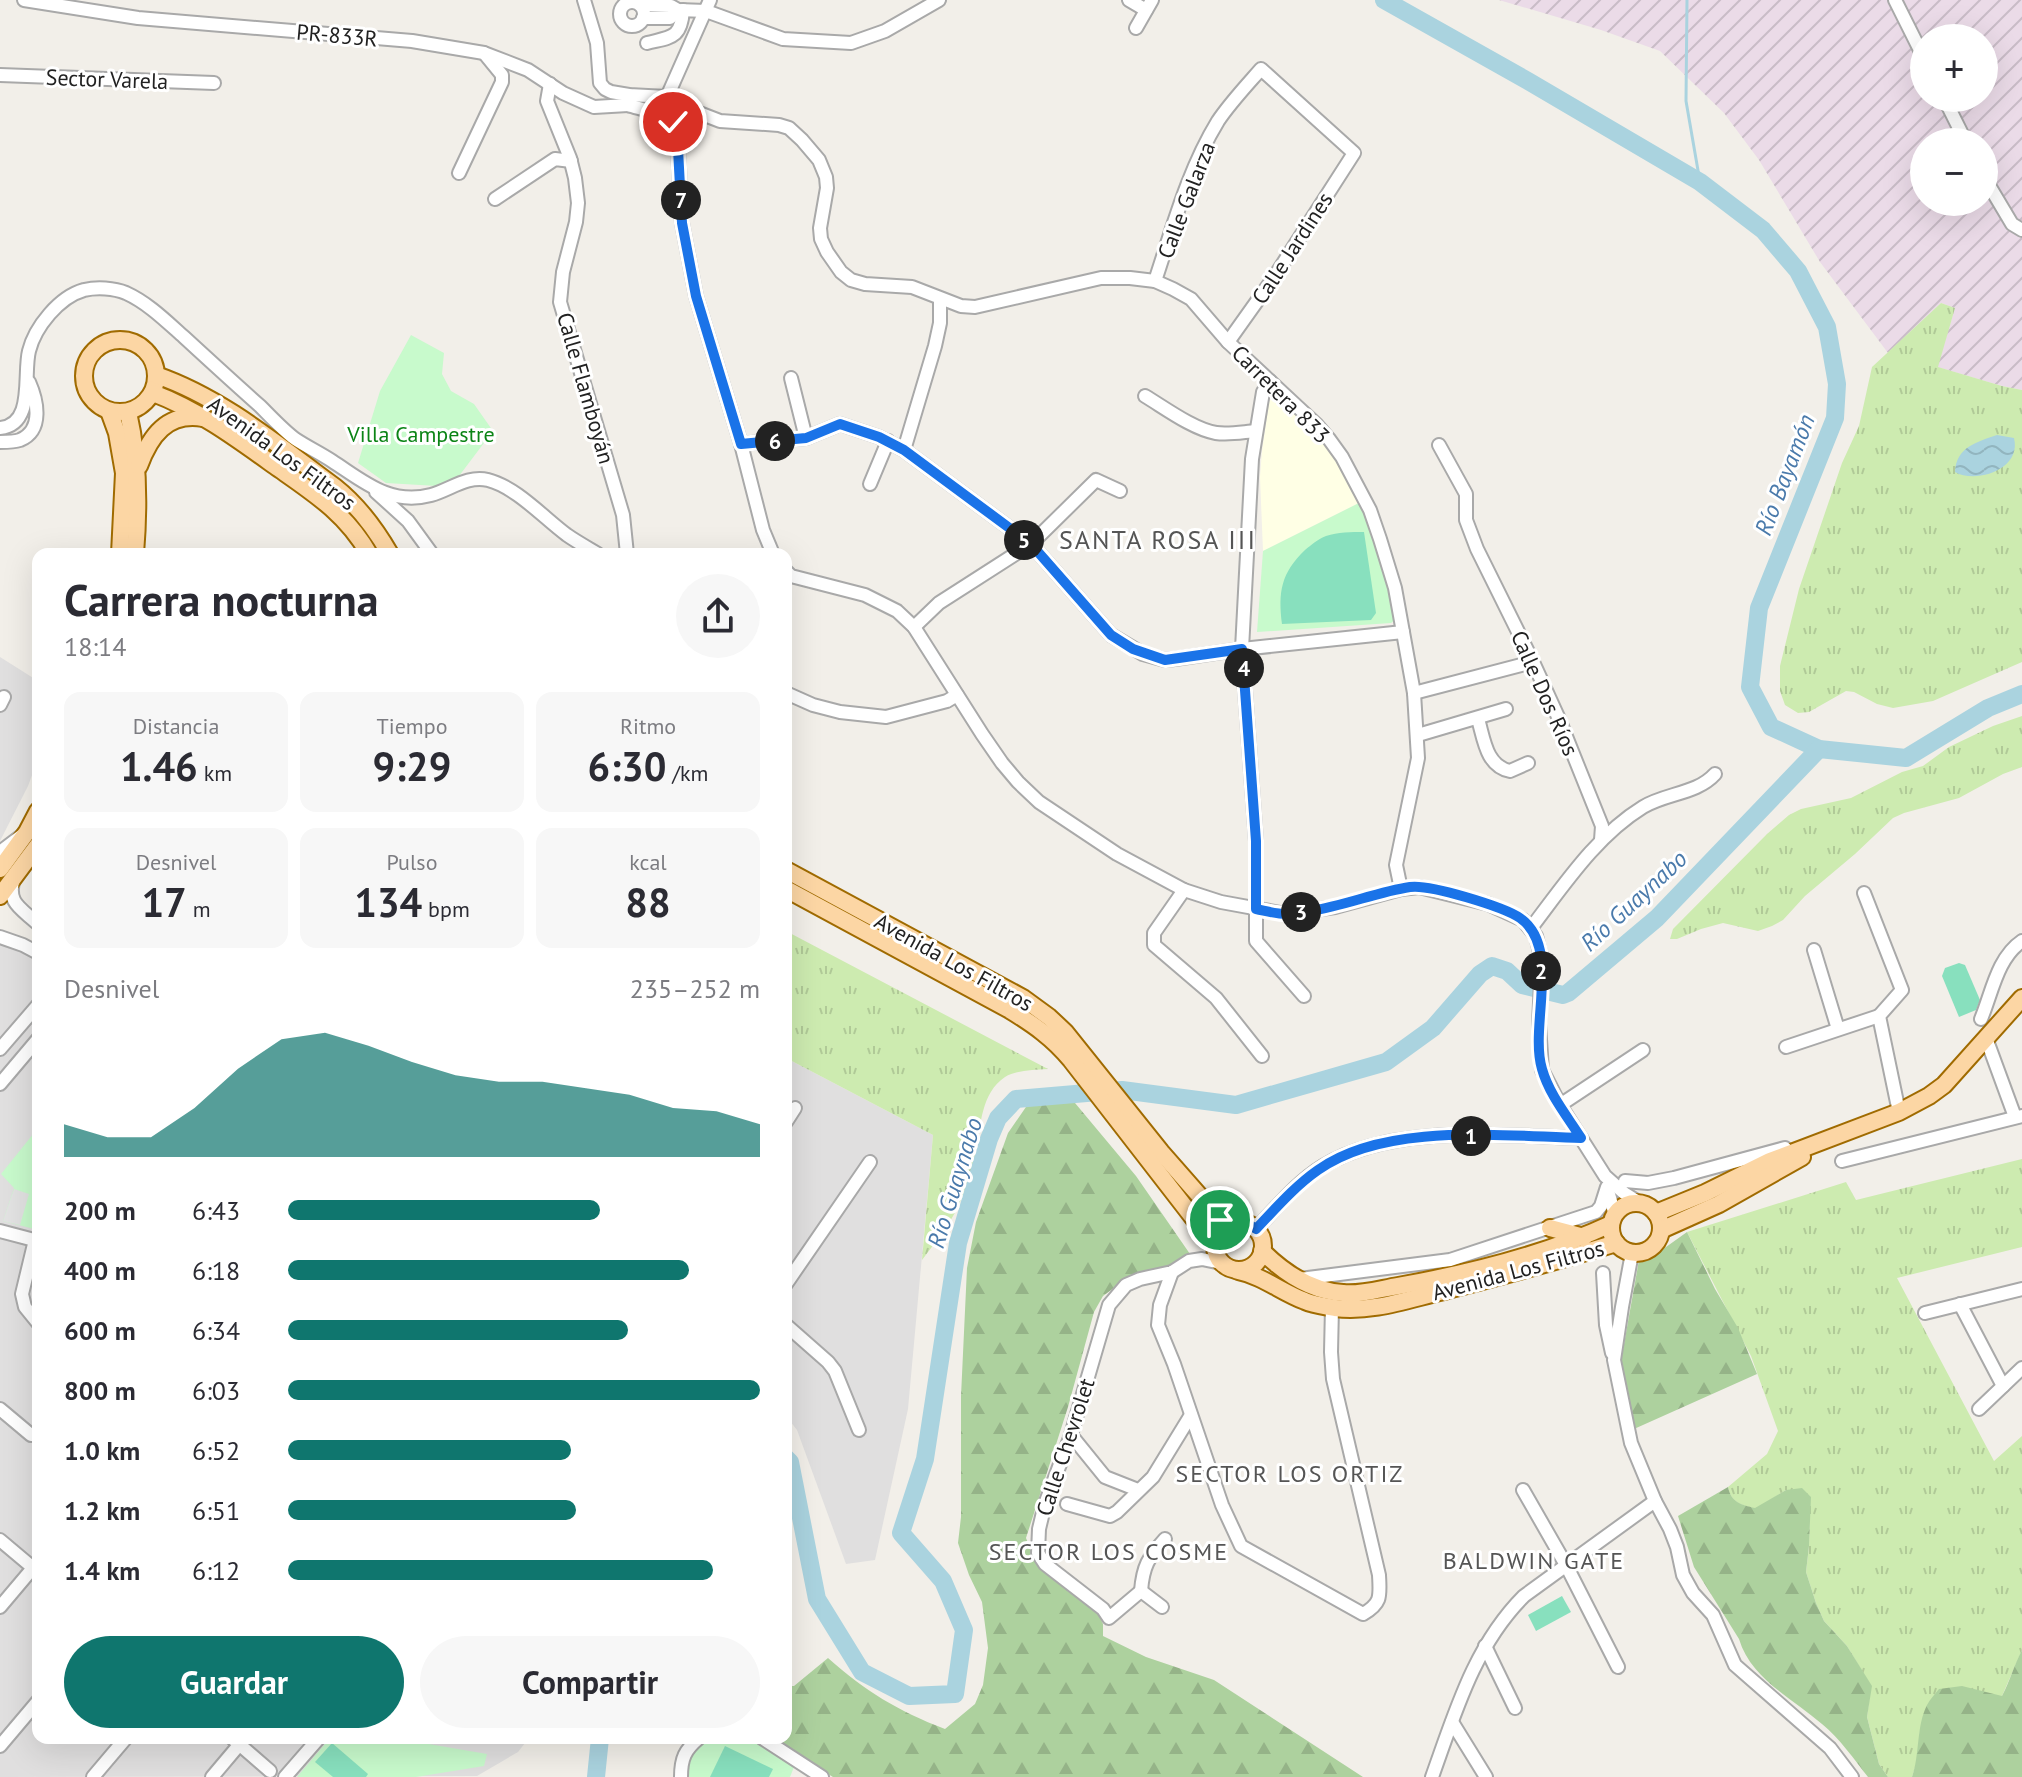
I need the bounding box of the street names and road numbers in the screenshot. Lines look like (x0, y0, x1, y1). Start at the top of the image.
street label: PR-833R (295, 18, 379, 52)
street label: Sector Varela (45, 63, 169, 95)
street label: Calle Galarza (1151, 138, 1221, 262)
street label: Calle Jardines (1245, 187, 1339, 309)
street label: Calle Flamboyán (551, 309, 621, 467)
street label: Carretera 833 (1226, 339, 1336, 449)
street label: Avenida Los Filtros (202, 390, 362, 516)
street label: Calle Dos Ríos (1505, 626, 1585, 760)
street label: Avenida Los Filtros (870, 907, 1038, 1017)
street label: Avenida Los Filtros (1429, 1234, 1607, 1306)
street label: Calle Chevrolet (1030, 1374, 1101, 1519)

